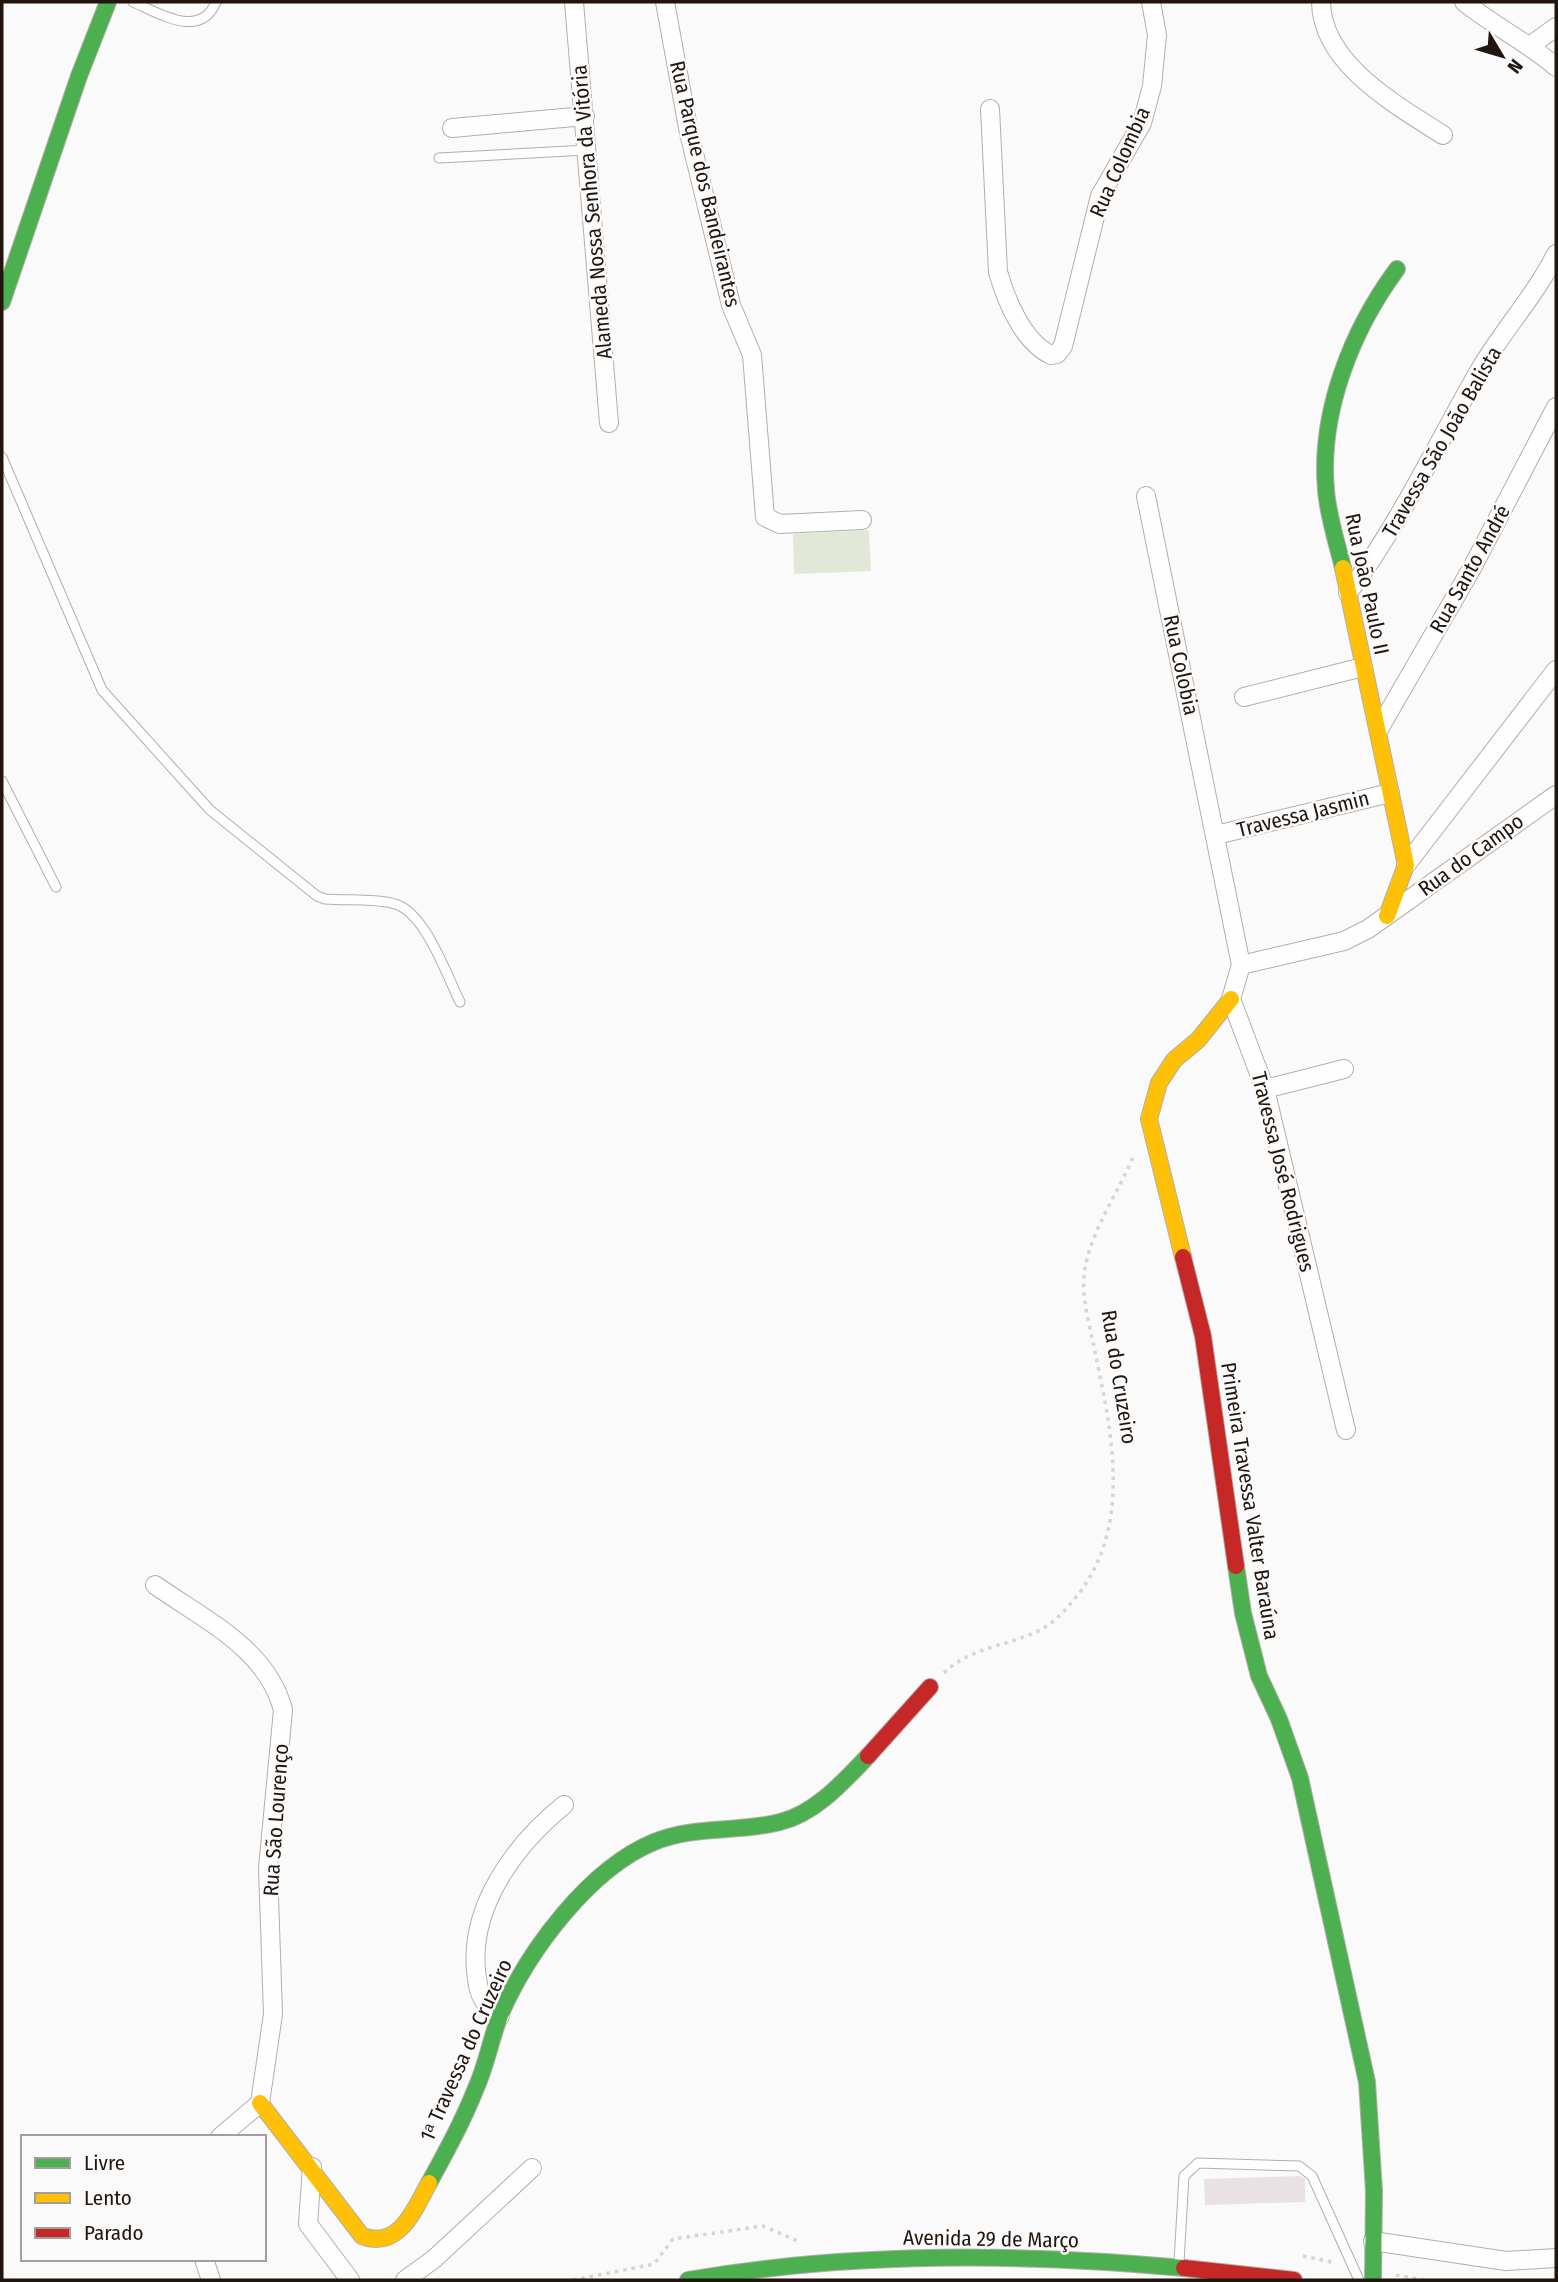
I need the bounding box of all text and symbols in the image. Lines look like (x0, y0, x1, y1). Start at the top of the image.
north arrow (1467, 21, 1537, 91)
text: N (1502, 55, 1528, 78)
street label: Rua Parque dos Bandeirantes (664, 58, 746, 310)
street label: Alameda Nossa Senhora da Vitória (566, 64, 618, 360)
street label: Rua Colombia (1084, 103, 1156, 221)
street label: Travessa São João Balista (1377, 342, 1507, 542)
street label: Rua Santo André (1424, 500, 1516, 638)
street label: Rua João Paulo II (1339, 511, 1395, 657)
street label: Rua Colobia (1158, 612, 1204, 718)
street label: Travessa Jasmin (1234, 785, 1372, 843)
street label: Rua do Campo (1413, 808, 1529, 902)
street label: Travessa José Rodrigues (1246, 1069, 1320, 1275)
street label: Rua do Cruzeiro (1096, 1308, 1142, 1446)
street label: Primeira Travessa Valter Baraúna (1215, 1360, 1285, 1642)
street label: Rua São Lourenço (258, 1743, 294, 1897)
street label: 1ᵃ Travessa do Cruzeiro (414, 1955, 518, 2145)
legend (21, 2135, 266, 2261)
text: Livre (84, 2150, 125, 2176)
text: Lento (84, 2185, 132, 2211)
text: Parado (84, 2220, 143, 2246)
street label: Avenida 29 de Março (903, 2224, 1079, 2254)

